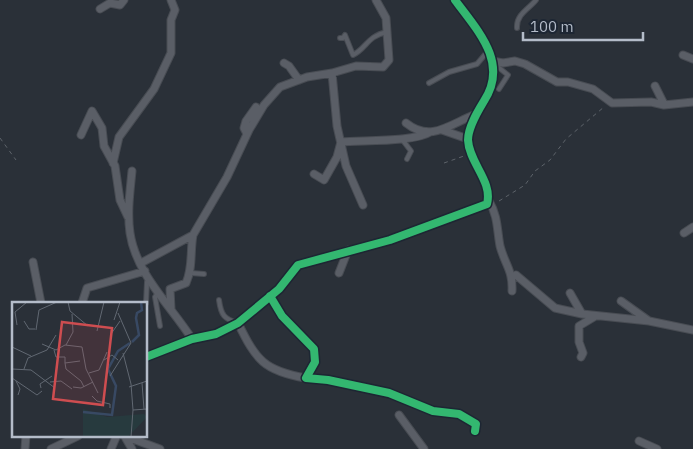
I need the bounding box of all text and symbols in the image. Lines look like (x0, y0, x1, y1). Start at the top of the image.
scale bar (523, 10, 643, 42)
text: 100 m (530, 17, 574, 36)
inset map (12, 302, 148, 436)

